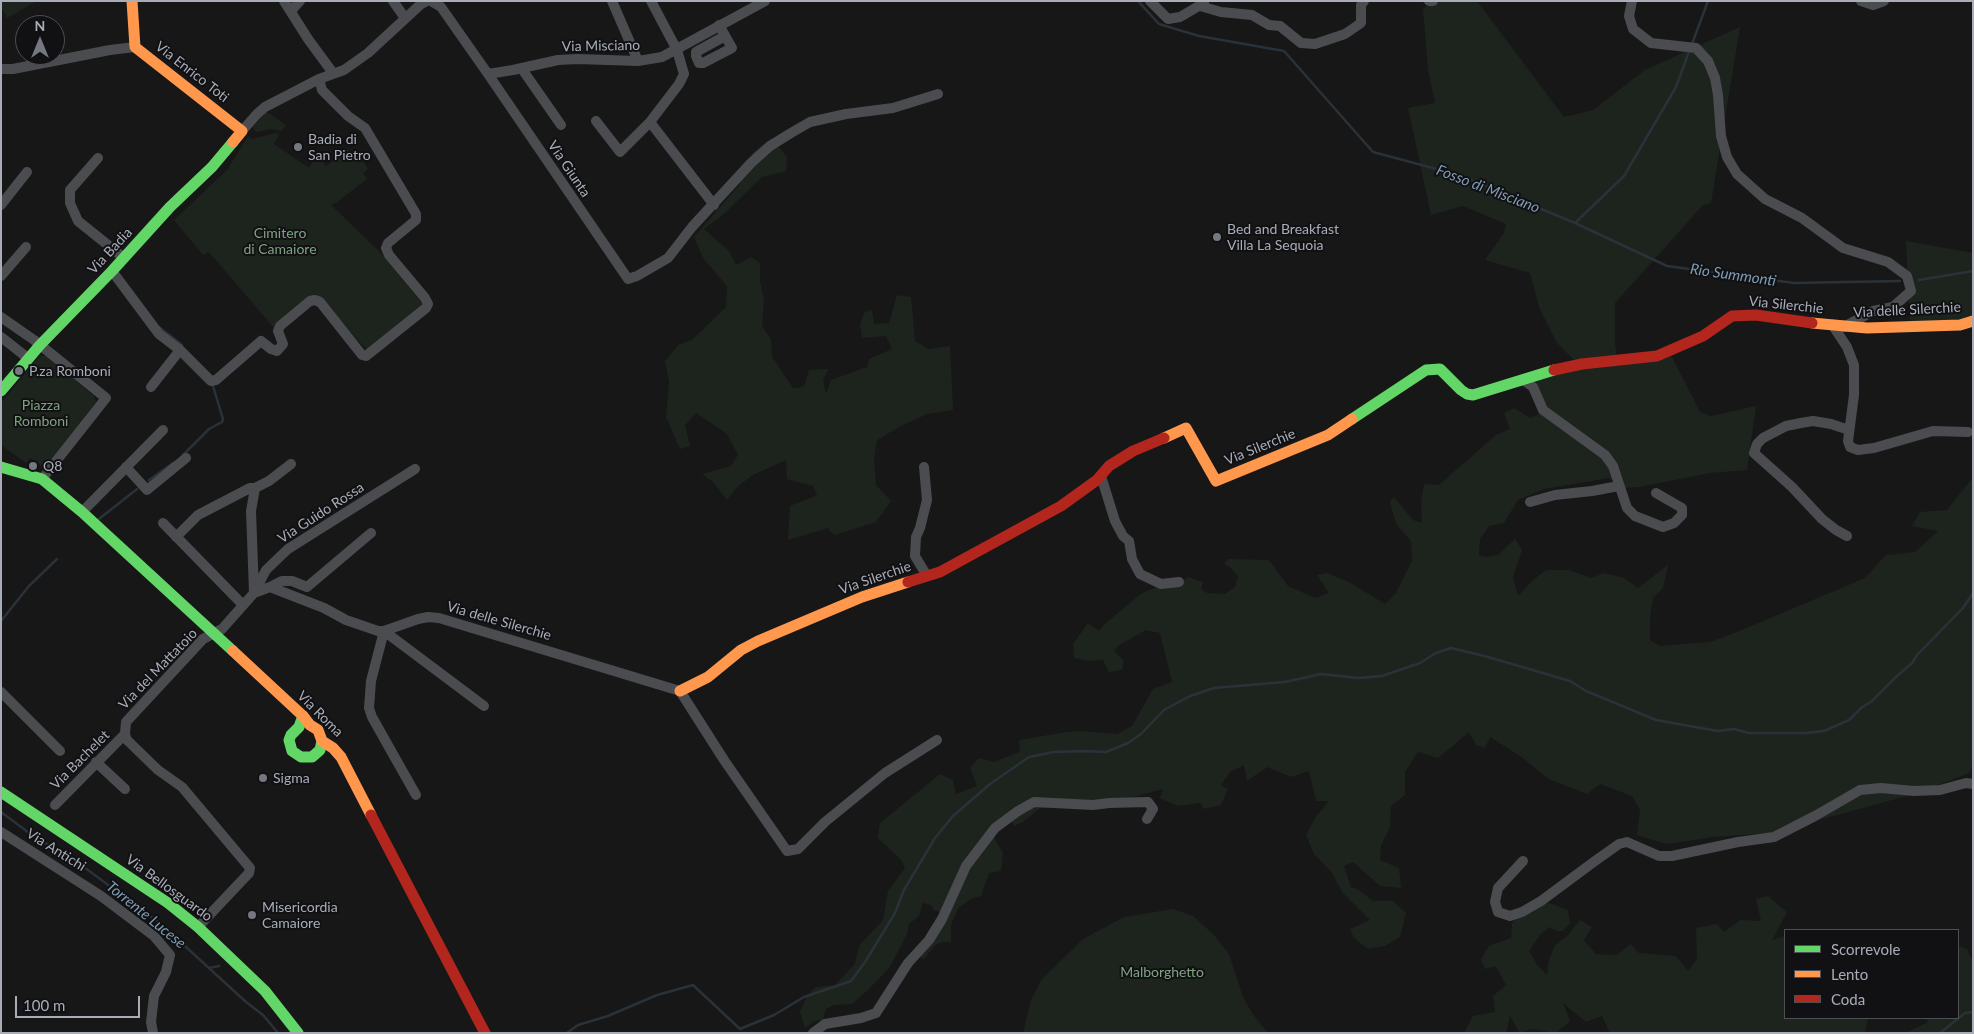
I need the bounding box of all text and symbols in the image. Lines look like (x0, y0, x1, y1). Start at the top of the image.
north arrow (15, 15, 65, 65)
text: N (35, 17, 45, 34)
street label: Via Misciano (562, 37, 640, 55)
street label: Via Enrico Toti (152, 38, 232, 106)
place label: Badia di San Pietro (308, 131, 371, 164)
street label: Via Giunta (544, 138, 594, 200)
marker: Badia di San Pietro (292, 141, 304, 153)
water label: Fosso di Misciano (1434, 161, 1542, 217)
place label: Bed and Breakfast Villa La Sequoia (1227, 221, 1339, 253)
street label: Via Badia (84, 224, 136, 278)
park label: Cimitero di Camaiore (243, 225, 317, 258)
marker: Bed and Breakfast Villa La Sequoia (1211, 231, 1223, 243)
water label: Rio Summonti (1689, 260, 1777, 290)
street label: Via Silerchie (1748, 293, 1824, 317)
street label: Via delle Silerchie (1853, 299, 1961, 321)
place label: P.za Romboni (29, 363, 111, 379)
marker: P.za Romboni (13, 365, 25, 377)
park label: Piazza Romboni (14, 397, 68, 430)
street label: Via Silerchie (1222, 425, 1298, 469)
place label: Q8 (43, 458, 62, 474)
marker: Q8 (27, 460, 39, 472)
street label: Via Guido Rossa (275, 479, 367, 547)
street label: Via Silerchie (837, 558, 913, 598)
street label: Via delle Silerchie (445, 598, 553, 644)
street label: Via del Mattatoio (115, 625, 201, 713)
street label: Via Roma (294, 688, 346, 740)
street label: Via Bachelet (47, 727, 113, 793)
place label: Sigma (273, 770, 310, 786)
marker: Sigma (257, 772, 269, 784)
street label: Via Antichi (23, 825, 89, 875)
street label: Via Bellosguardo (122, 851, 216, 925)
water label: Torrente Lucese (103, 878, 189, 952)
place label: Misericordia Camaiore (262, 899, 338, 932)
marker: Misericordia Camaiore (246, 909, 258, 921)
legend (1784, 929, 1959, 1019)
text: Scorrevole (1831, 940, 1901, 958)
park label: Malborghetto (1120, 964, 1204, 980)
text: Lento (1831, 965, 1868, 983)
scale bar (18, 986, 142, 1018)
text: Coda (1831, 990, 1865, 1008)
text: 100 m (23, 996, 65, 1014)

